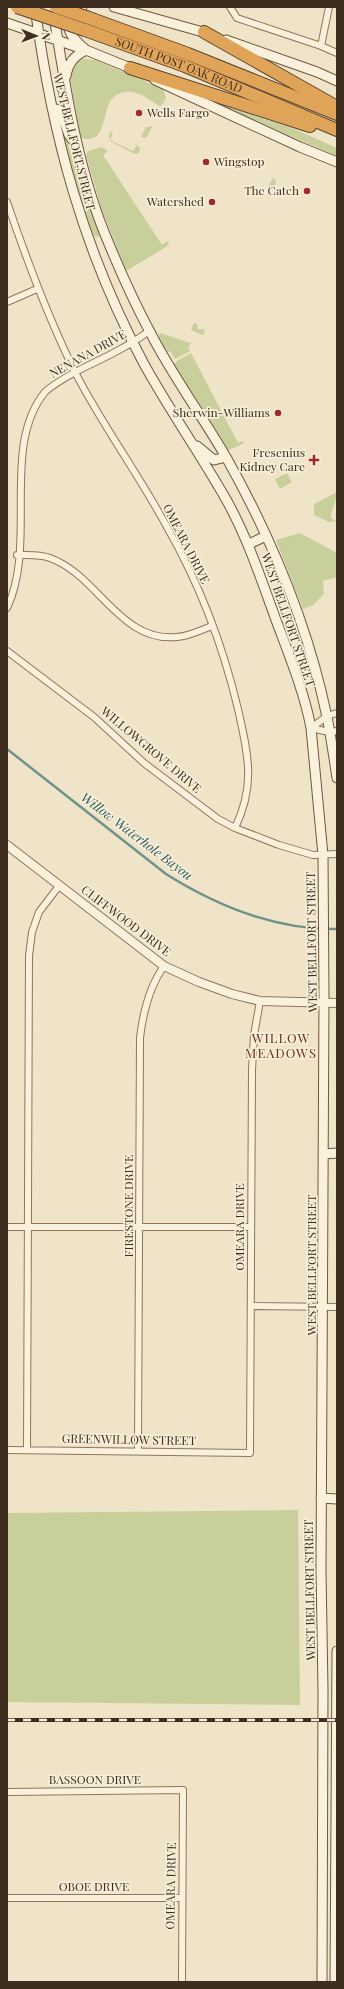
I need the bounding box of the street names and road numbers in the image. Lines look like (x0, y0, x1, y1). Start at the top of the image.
street label: SOUTH POST OAK ROAD (113, 33, 245, 96)
street label: WEST BELLFORT STREET (50, 71, 100, 212)
street label: NENANA DRIVE (46, 325, 129, 381)
street label: OMEARA DRIVE (160, 501, 214, 586)
street label: WEST BELLFORT STREET (258, 550, 320, 689)
street label: WILLOWGROVE DRIVE (97, 702, 205, 796)
street label: WEST BELLFORT STREET (302, 871, 320, 1014)
street label: CLIFFWOOD DRIVE (79, 881, 175, 959)
street label: FIRESTONE DRIVE (120, 1155, 136, 1257)
street label: OMEARA DRIVE (231, 1183, 247, 1271)
street label: WEST BELLFORT STREET (303, 1194, 319, 1336)
street label: GREENWILLOW STREET (62, 1430, 197, 1448)
street label: WEST BELLFORT STREET (300, 1519, 318, 1662)
street label: BASSOON DRIVE (49, 1771, 141, 1787)
street label: OMEARA DRIVE (161, 1842, 179, 1930)
street label: OBOE DRIVE (59, 1878, 129, 1894)

